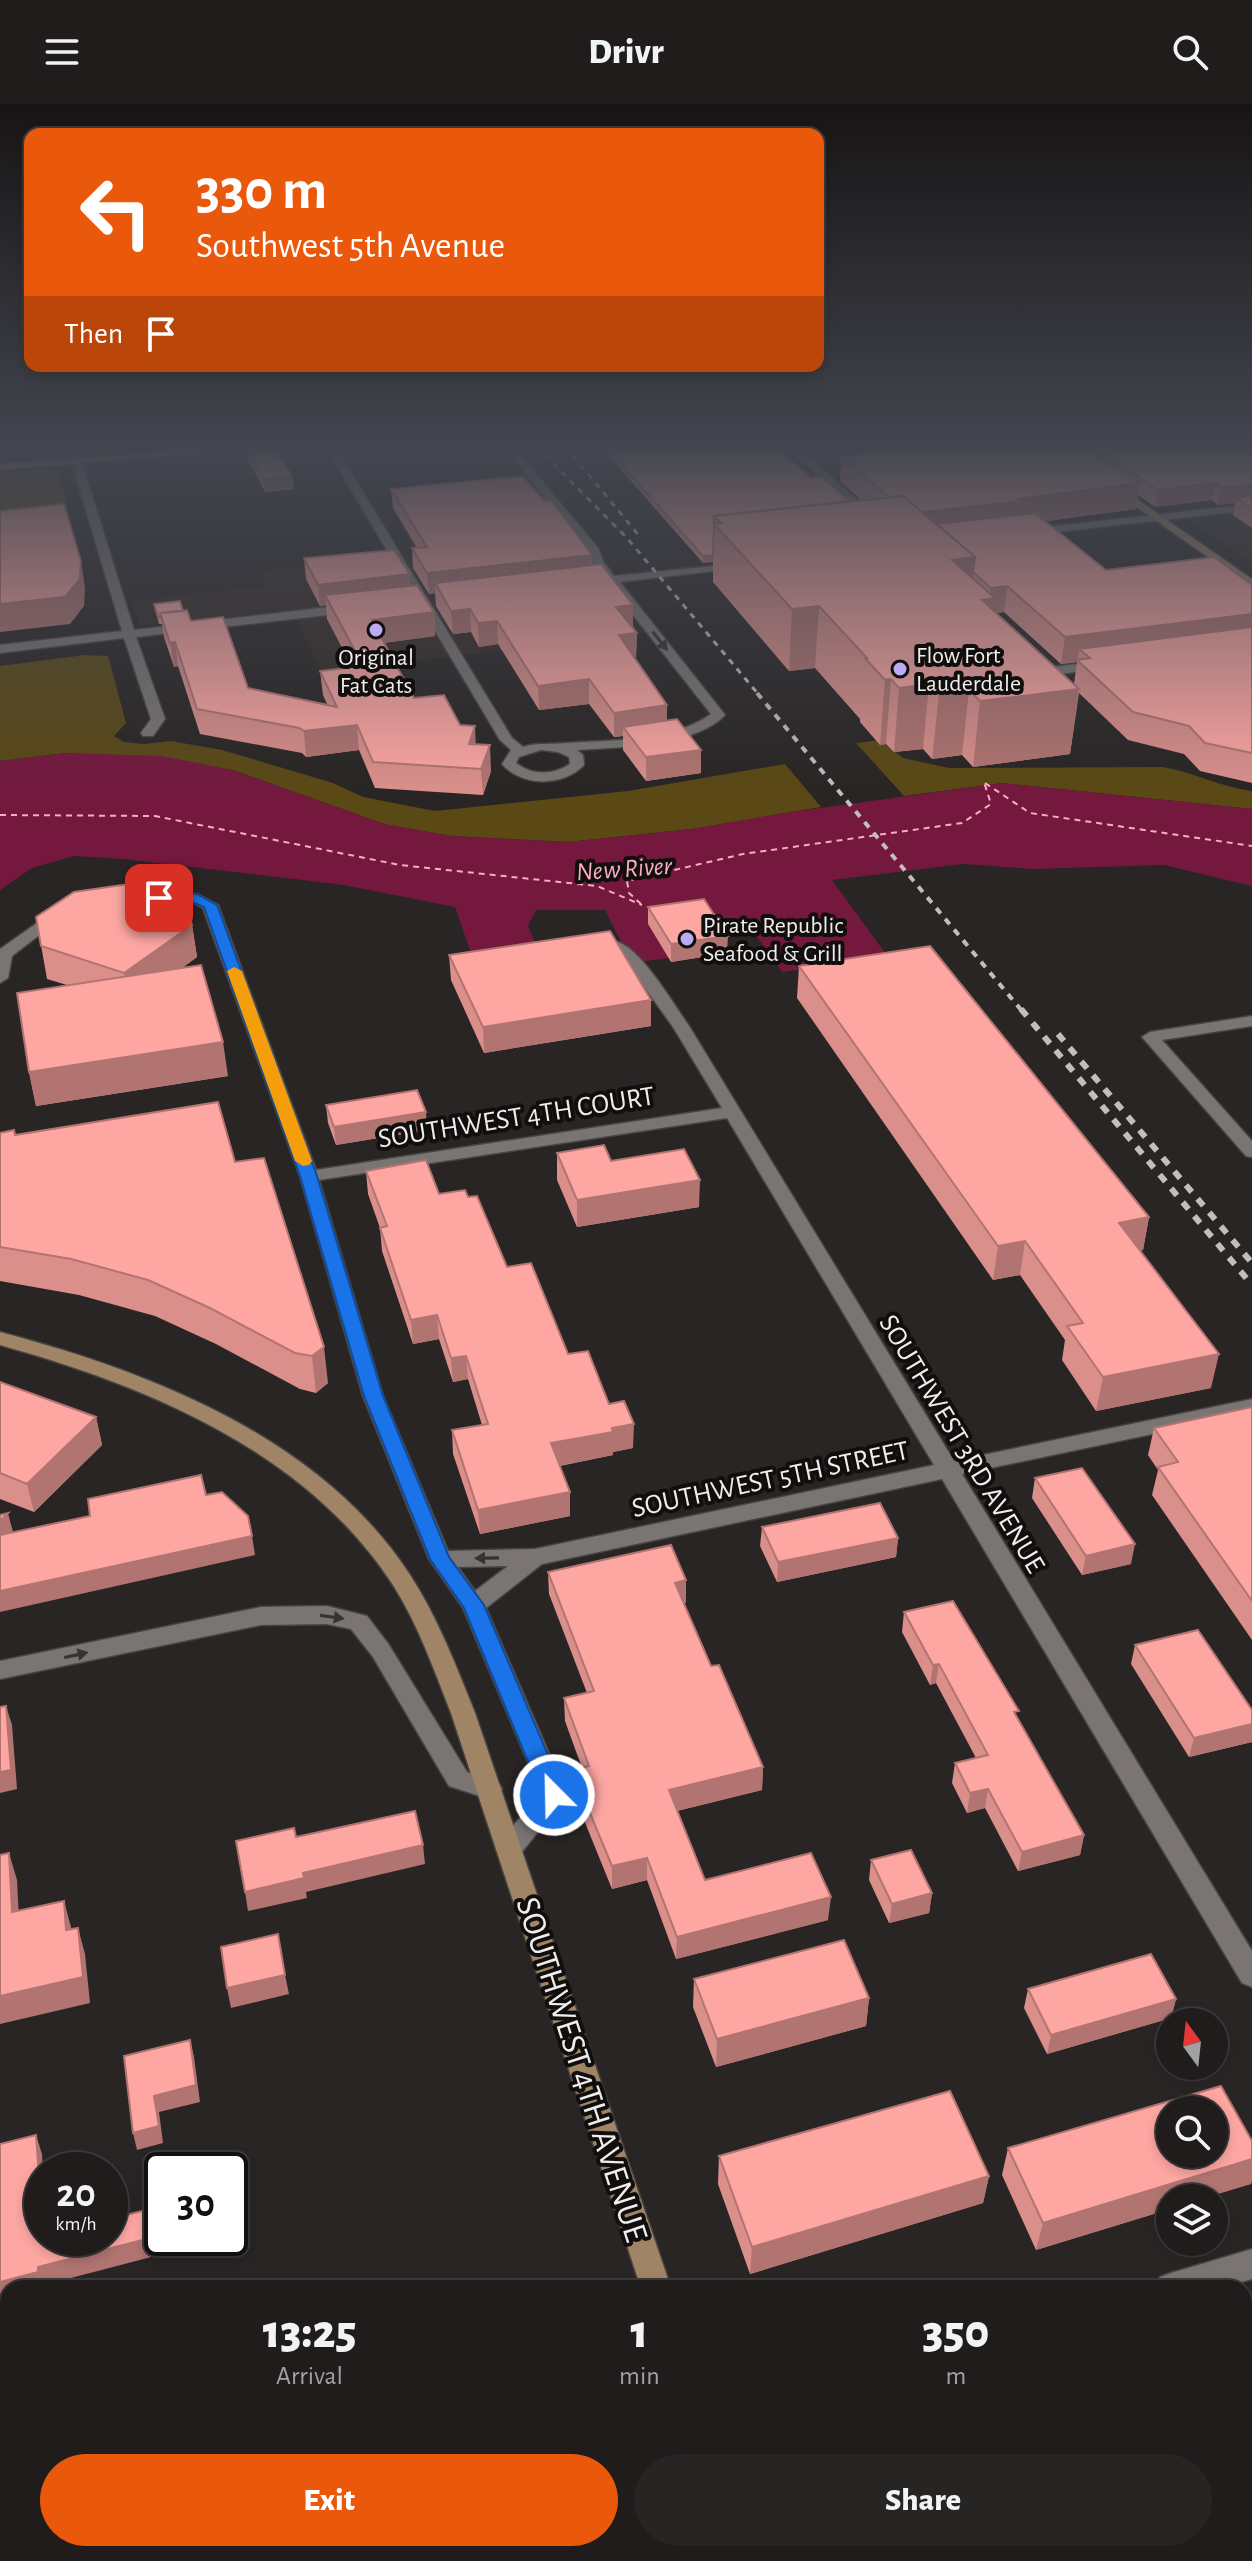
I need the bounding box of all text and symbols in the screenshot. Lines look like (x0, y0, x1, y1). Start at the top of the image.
icon: menu (40, 30, 84, 74)
icon: search (1168, 30, 1212, 74)
text: Drivr (588, 34, 664, 70)
icon: left (64, 160, 168, 264)
text: 330 m (196, 163, 327, 219)
text: Southwest 5th Avenue (196, 228, 505, 264)
icon: arrive (139, 312, 183, 356)
text: Then (64, 319, 123, 349)
marker: Original Fat Cats (367, 621, 385, 639)
one-way arrow (652, 631, 668, 651)
place label: Flow Fort Lauderdale (916, 644, 1021, 696)
place label: Original Fat Cats (338, 646, 414, 698)
marker: Flow Fort Lauderdale (891, 660, 909, 678)
water label: New River (575, 853, 674, 885)
pin (125, 864, 193, 932)
icon: arrive (137, 876, 181, 920)
place label: Pirate Republic Seafood & Grill (703, 914, 844, 966)
marker: Pirate Republic Seafood & Grill (678, 930, 696, 948)
street label: SOUTHWEST 4TH COURT (376, 1082, 657, 1154)
street label: SOUTHWEST 3RD AVENUE (873, 1310, 1049, 1578)
street label: SOUTHWEST 5TH STREET (629, 1437, 912, 1523)
one-way arrow (474, 1552, 499, 1565)
one-way arrow (320, 1611, 345, 1624)
one-way arrow (64, 1648, 89, 1660)
position arrow (512, 1753, 596, 1837)
street label: SOUTHWEST 4TH AVENUE (509, 1893, 653, 2246)
north arrow (1156, 2008, 1228, 2080)
map controls (1156, 2008, 1228, 2256)
button: search (1156, 2096, 1228, 2168)
speed limit sign: 30 (144, 2152, 248, 2256)
text: 20 (56, 2174, 96, 2214)
button: layers (1156, 2184, 1228, 2256)
text: km/h (55, 2214, 97, 2234)
text: 13:25 (263, 2309, 356, 2357)
text: 1 (631, 2309, 648, 2357)
text: 350 (922, 2309, 989, 2357)
text: Arrival (276, 2363, 343, 2389)
text: min (619, 2363, 660, 2389)
text: m (945, 2363, 966, 2389)
button: Exit (40, 2454, 618, 2546)
button: Share (634, 2454, 1212, 2546)

